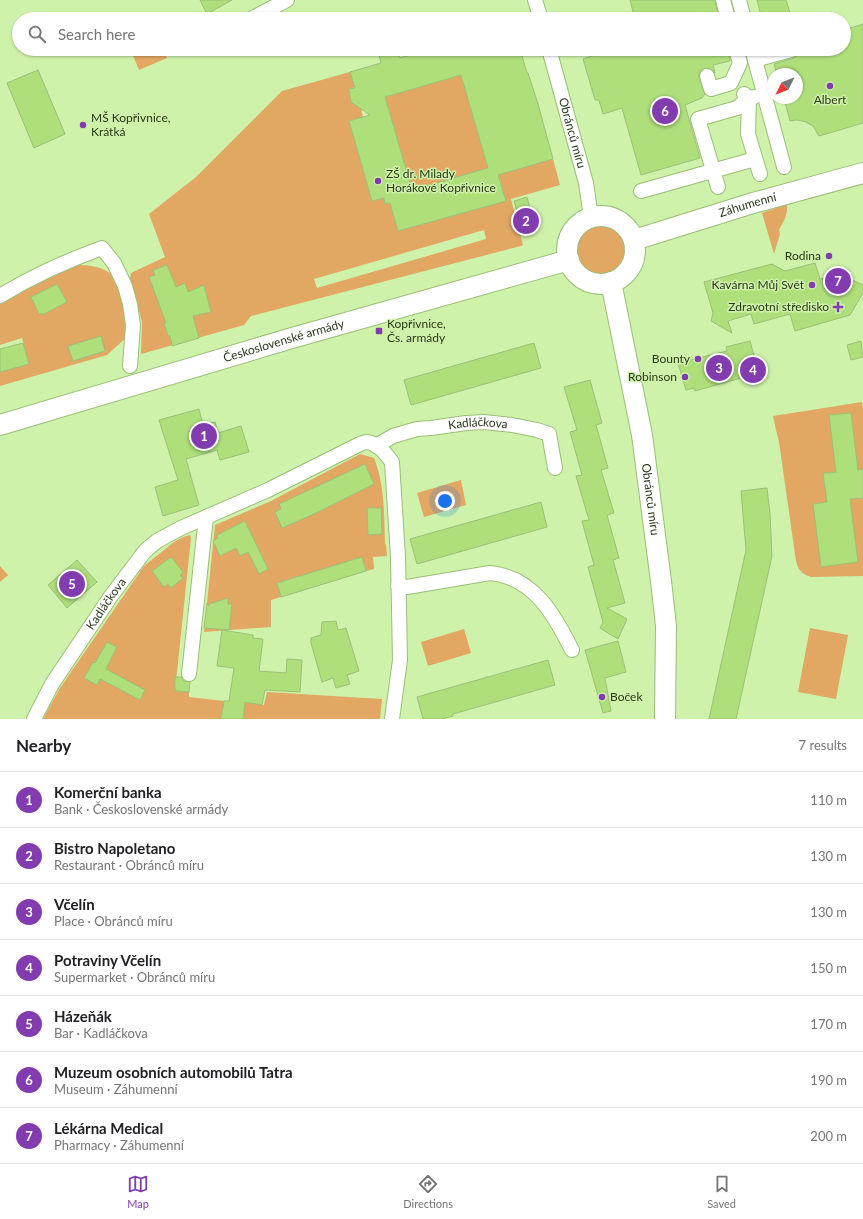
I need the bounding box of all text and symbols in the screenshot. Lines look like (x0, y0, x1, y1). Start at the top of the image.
search box (12, 12, 851, 56)
icon: search (26, 23, 48, 45)
text: Search here (58, 25, 135, 43)
north arrow (767, 68, 803, 104)
marker: Albert (825, 81, 835, 91)
place label: Albert (814, 92, 847, 107)
street label: Obránců míru (556, 96, 590, 170)
pin: 6 (652, 96, 678, 126)
place label: MŠ Kopřivnice, Krátká (91, 110, 171, 139)
marker: MŠ Kopřivnice, Krátká (78, 120, 88, 130)
place label: ZŠ dr. Milady Horákové Kopřivnice (386, 166, 496, 195)
marker: ZŠ dr. Milady Horákové Kopřivnice (373, 176, 383, 186)
street label: Záhumenní (717, 189, 779, 220)
pin: 2 (513, 206, 539, 236)
place label: Rodina (785, 248, 821, 263)
marker: Rodina (824, 251, 834, 261)
pin: 7 (825, 266, 851, 296)
place label: Kavárna Můj Svět (712, 277, 805, 292)
marker: Kavárna Můj Svět (807, 280, 817, 290)
place label: Zdravotní středisko (728, 299, 829, 314)
marker: Zdravotní středisko (832, 301, 844, 313)
street label: Československé armády (221, 315, 347, 365)
place label: Kopřivnice, Čs. armády (387, 316, 446, 345)
marker: Kopřivnice, Čs. armády (374, 326, 384, 336)
place label: Bounty (652, 351, 691, 366)
pin: 3 (706, 353, 732, 383)
marker: Bounty (693, 354, 703, 364)
pin: 4 (740, 355, 766, 385)
place label: Robinson (628, 369, 677, 384)
marker: Robinson (680, 372, 690, 382)
street label: Kadláčkova (447, 414, 508, 432)
pin: 1 (191, 421, 217, 451)
street label: Obránců míru (639, 462, 663, 536)
your location (435, 491, 455, 511)
pin: 5 (59, 569, 85, 599)
street label: Kadláčkova (83, 575, 129, 632)
place label: Boček (610, 689, 643, 704)
marker: Boček (597, 692, 607, 702)
text: Nearby (16, 735, 71, 756)
text: 7 results (799, 737, 847, 753)
text: Komerční banka (54, 783, 162, 801)
text: 1 (25, 792, 33, 808)
text: 110 m (810, 792, 847, 808)
text: Bank · Československé armády (54, 801, 228, 817)
text: Bistro Napoletano (54, 839, 175, 857)
text: 2 (25, 848, 33, 864)
text: 130 m (810, 848, 847, 864)
text: Restaurant · Obránců míru (54, 857, 204, 873)
text: Včelín (54, 895, 95, 913)
text: 3 (25, 904, 33, 920)
text: 130 m (810, 904, 847, 920)
text: Place · Obránců míru (54, 913, 173, 929)
text: Potraviny Včelín (54, 951, 161, 969)
text: 4 (25, 960, 33, 976)
text: 150 m (810, 960, 847, 976)
text: Supermarket · Obránců míru (54, 969, 215, 985)
text: Házeňák (54, 1007, 112, 1025)
text: 5 (25, 1016, 33, 1032)
text: 170 m (810, 1016, 847, 1032)
text: Bar · Kadláčkova (54, 1025, 148, 1041)
text: Muzeum osobních automobilů Tatra (54, 1063, 293, 1081)
text: 6 (25, 1072, 33, 1088)
text: 190 m (810, 1072, 847, 1088)
text: Museum · Záhumenní (54, 1081, 178, 1097)
text: Lékárna Medical (54, 1119, 163, 1137)
text: 7 (25, 1128, 33, 1144)
text: 200 m (810, 1128, 847, 1144)
text: Pharmacy · Záhumenní (54, 1137, 184, 1153)
tab: Map (127, 1173, 149, 1210)
tab: Directions (403, 1173, 453, 1210)
tab: Saved (707, 1173, 736, 1210)

